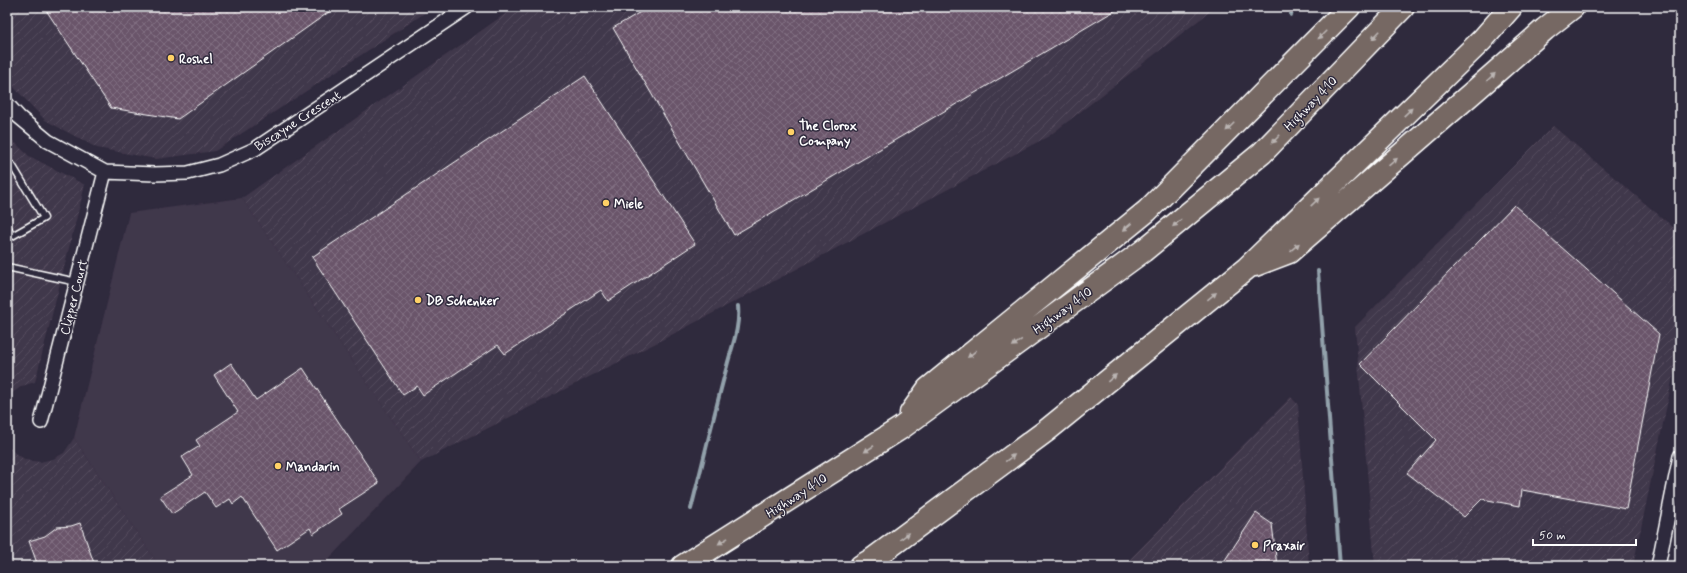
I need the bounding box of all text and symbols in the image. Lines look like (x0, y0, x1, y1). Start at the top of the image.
one-way arrow (1317, 30, 1326, 40)
one-way arrow (1371, 30, 1381, 40)
place label: Roshel (179, 51, 213, 68)
marker: Roshel (166, 53, 176, 63)
one-way arrow (1486, 72, 1496, 81)
street label: Highway 410 (1281, 73, 1343, 136)
street label: Biscayne Crescent (251, 87, 344, 156)
one-way arrow (1403, 107, 1413, 117)
place label: The Clorox Company (799, 118, 857, 150)
one-way arrow (1225, 122, 1235, 132)
marker: The Clorox Company (786, 127, 796, 137)
one-way arrow (1272, 134, 1281, 143)
one-way arrow (1388, 157, 1398, 167)
place label: Miele (614, 196, 644, 213)
one-way arrow (1310, 197, 1320, 207)
marker: Miele (601, 198, 611, 208)
one-way arrow (1172, 219, 1183, 227)
one-way arrow (1121, 223, 1132, 232)
one-way arrow (1290, 243, 1299, 252)
street label: Clipper Court (57, 258, 92, 337)
street label: Highway 410 (1030, 284, 1097, 340)
one-way arrow (1207, 292, 1218, 300)
place label: DB Schenker (426, 293, 500, 310)
marker: DB Schenker (413, 295, 423, 305)
one-way arrow (1012, 339, 1023, 347)
one-way arrow (966, 349, 977, 358)
one-way arrow (1106, 374, 1117, 383)
one-way arrow (864, 445, 874, 453)
one-way arrow (1004, 454, 1015, 463)
place label: Mandarin (286, 459, 340, 476)
marker: Mandarin (273, 461, 283, 471)
street label: Highway 410 (763, 470, 832, 524)
scale bar (1533, 521, 1636, 547)
text: 50 m (1539, 528, 1566, 544)
one-way arrow (900, 532, 910, 540)
one-way arrow (717, 538, 729, 545)
place label: Praxair (1263, 538, 1306, 555)
marker: Praxair (1250, 540, 1260, 550)

